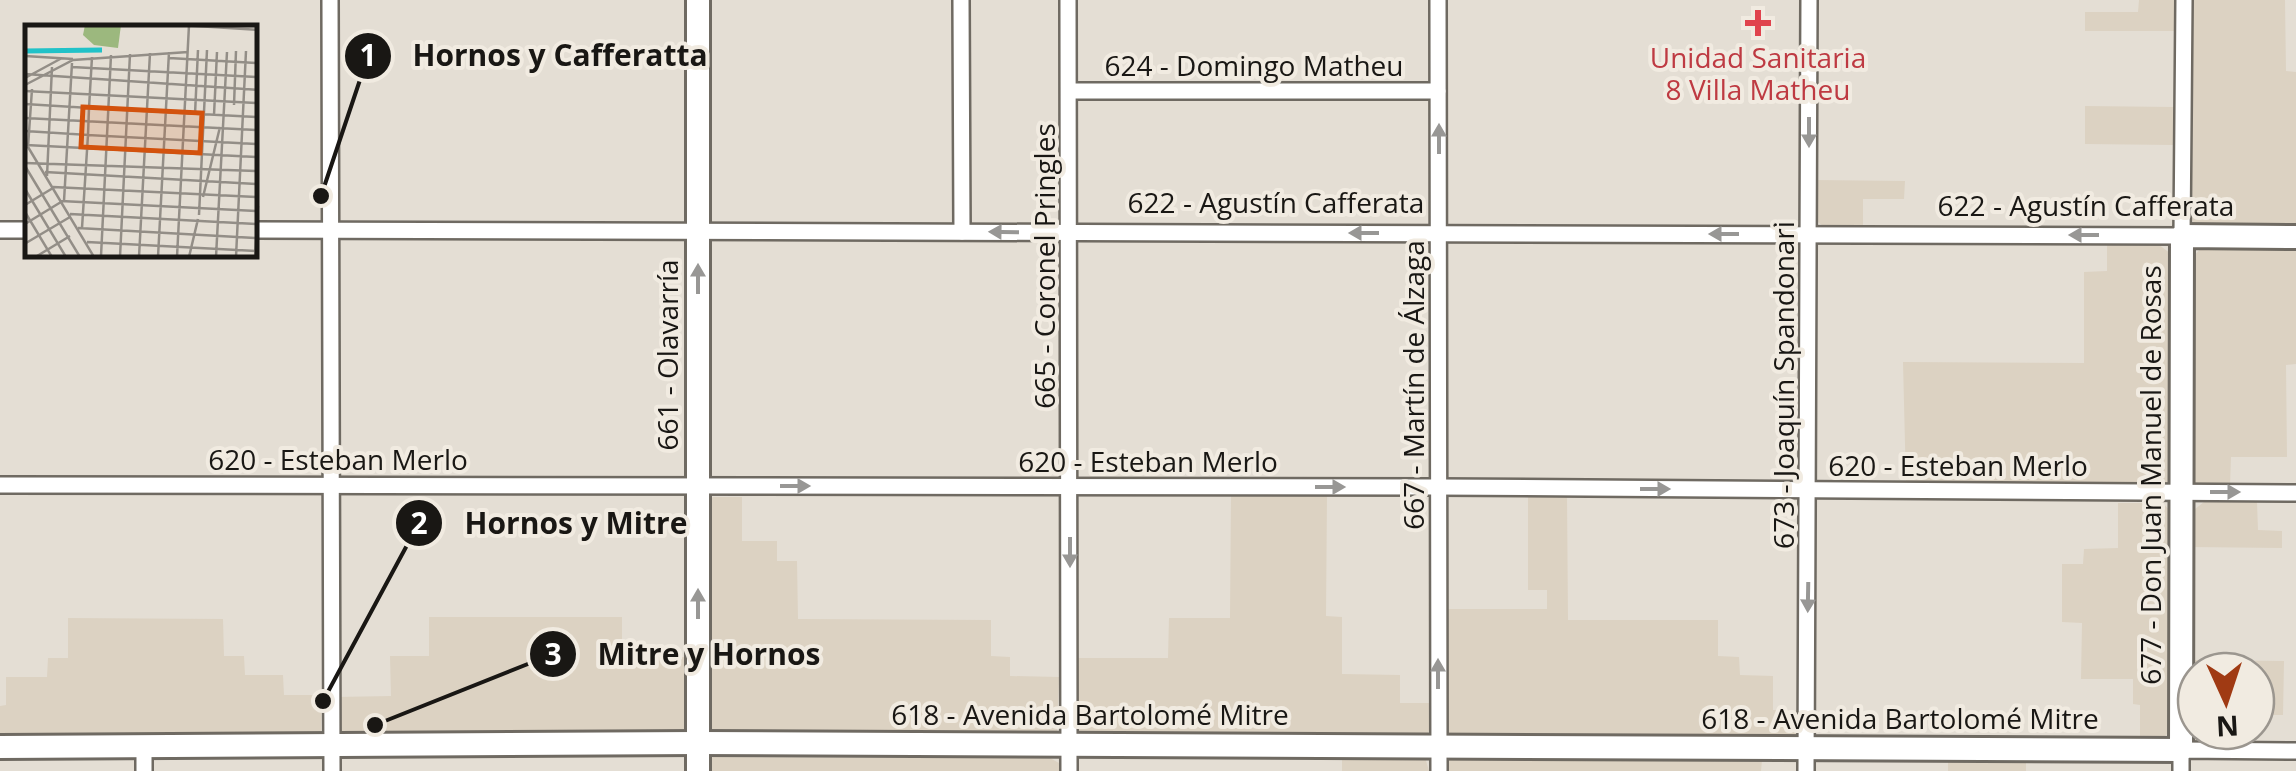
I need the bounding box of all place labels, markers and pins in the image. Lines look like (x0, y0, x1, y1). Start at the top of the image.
marker: Unidad Sanitaria 8 Villa Matheu (1745, 10, 1771, 36)
callout: Hornos y Cafferatta (343, 26, 728, 86)
place label: Unidad Sanitaria 8 Villa Matheu (1650, 38, 1866, 108)
callout: Hornos y Mitre (394, 493, 707, 553)
callout: Mitre y Hornos (528, 624, 840, 684)

